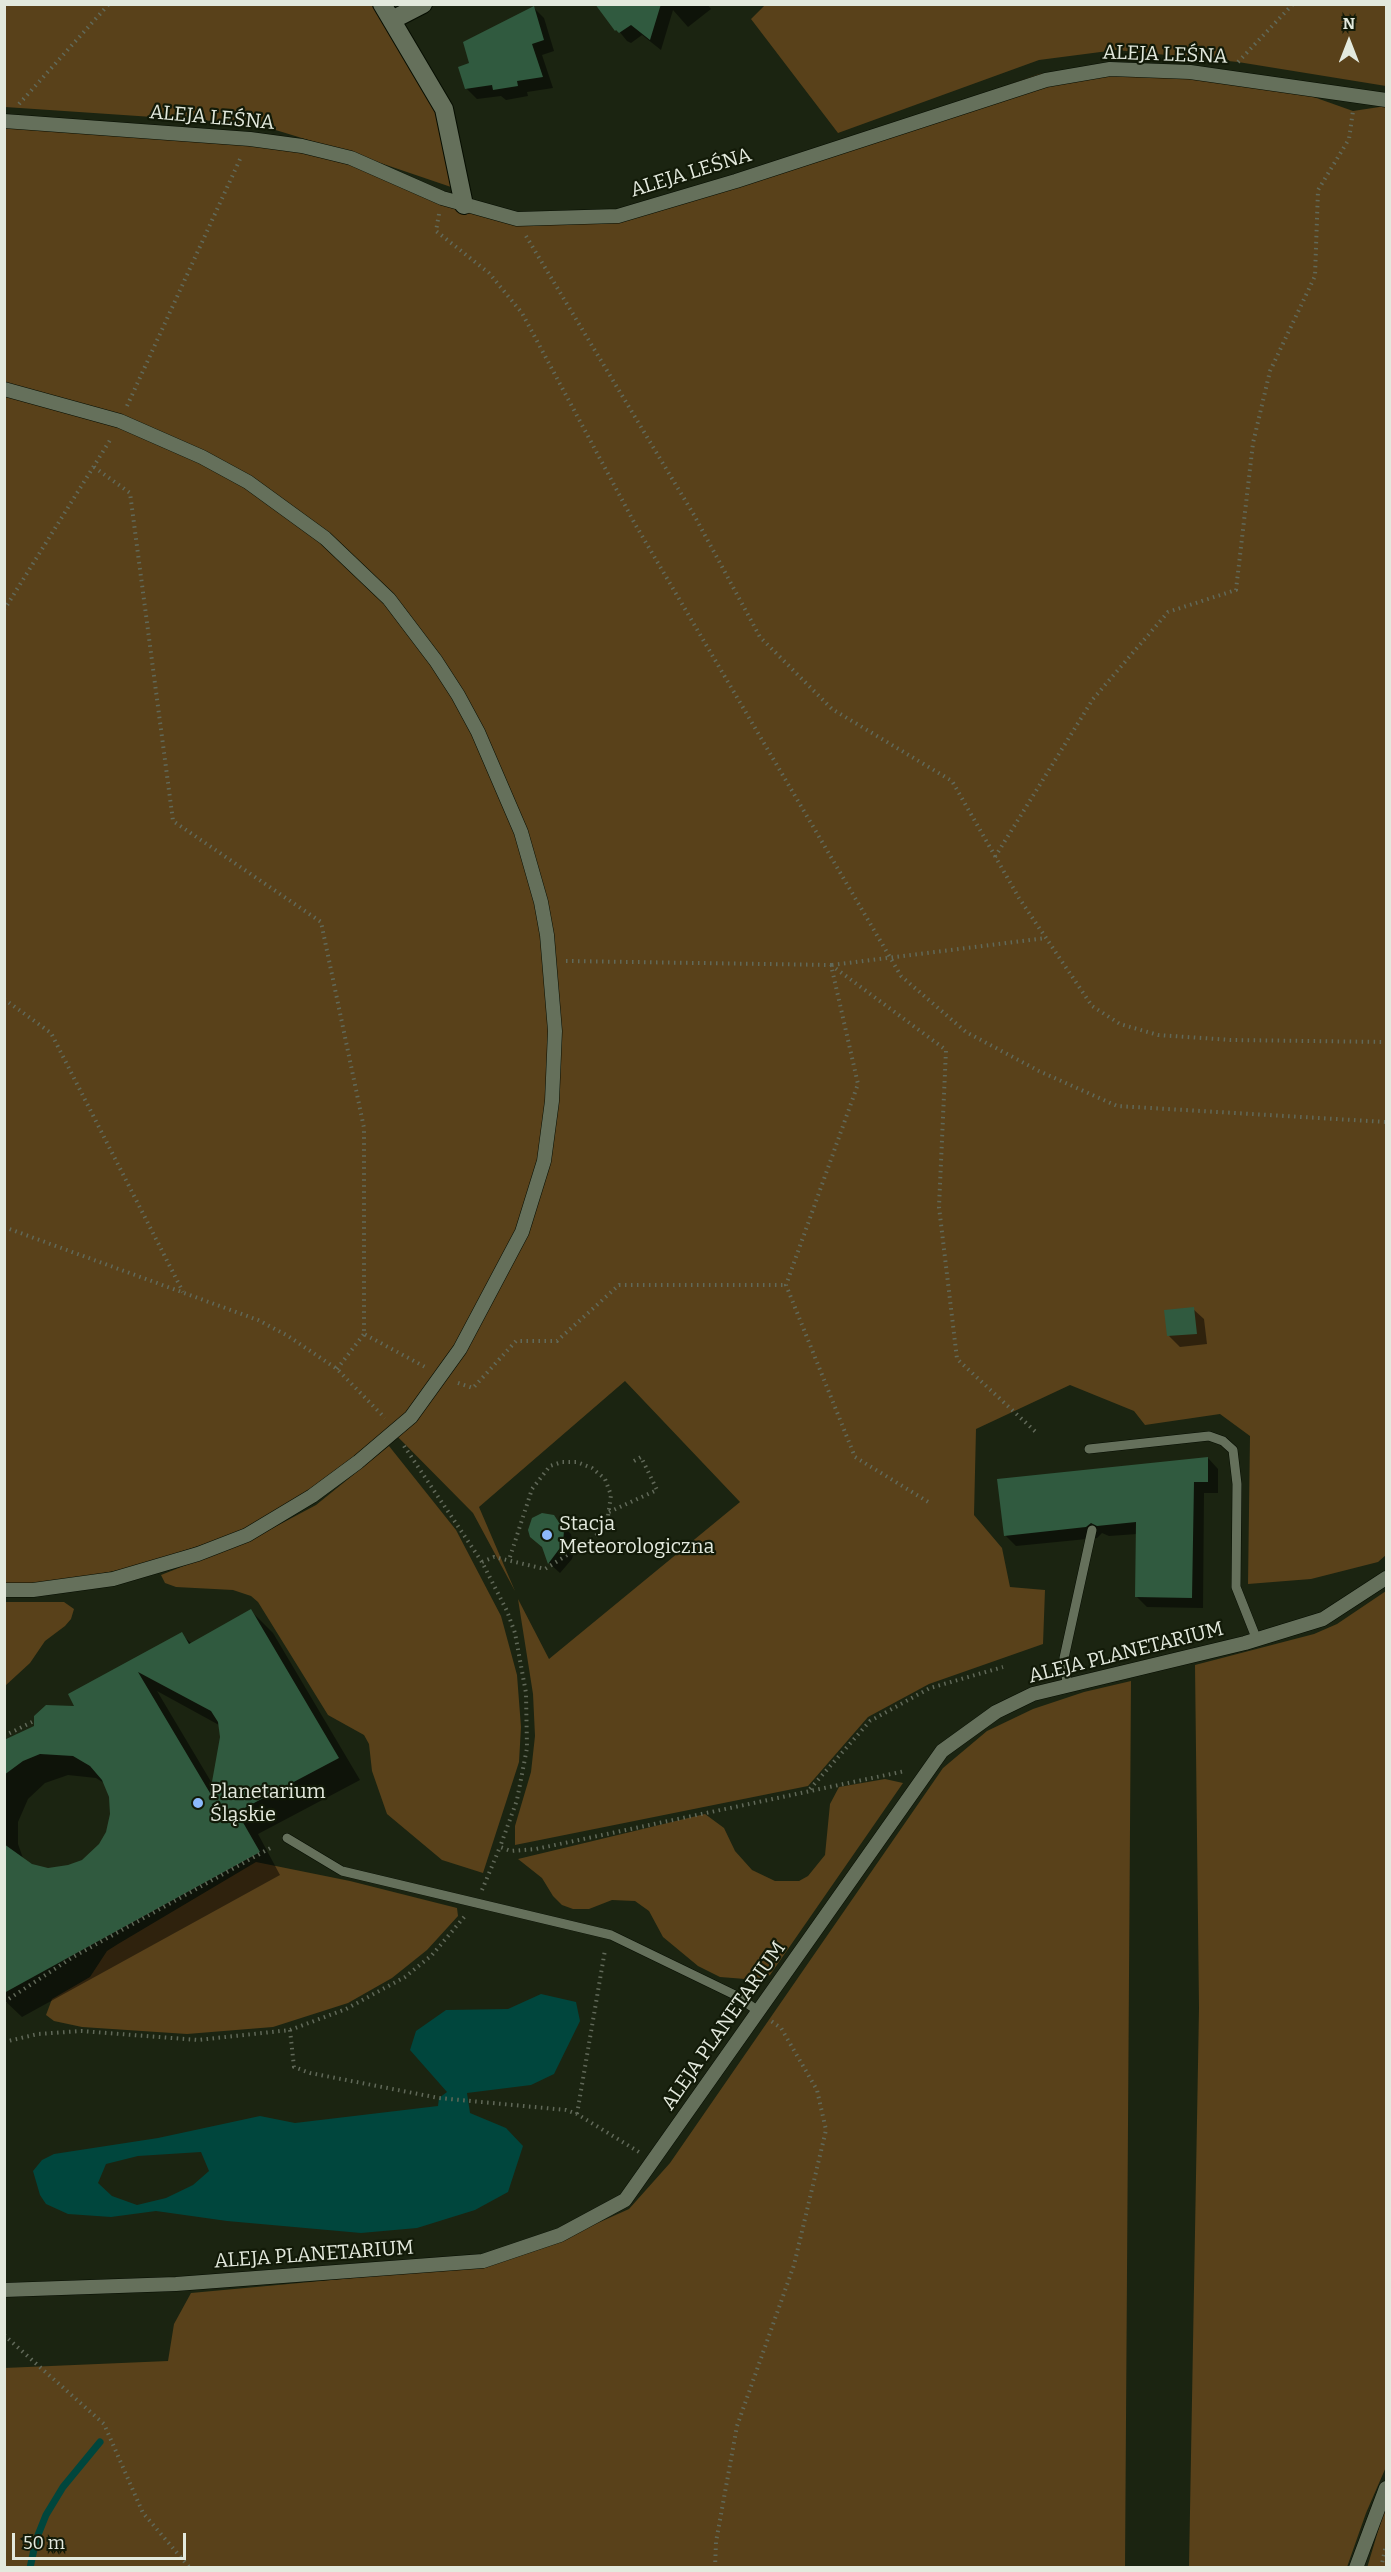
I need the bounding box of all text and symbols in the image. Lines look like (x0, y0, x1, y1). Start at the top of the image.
north arrow (1319, 12, 1379, 72)
text: N (1343, 14, 1355, 33)
street label: ALEJA LEŚNA (1102, 41, 1228, 69)
street label: ALEJA LEŚNA (149, 101, 275, 135)
street label: ALEJA LEŚNA (628, 143, 754, 203)
place label: Stacja Meteorologiczna (559, 1512, 714, 1559)
marker: Stacja Meteorologiczna (540, 1528, 554, 1542)
street label: ALEJA PLANETARIUM (1026, 1617, 1226, 1689)
place label: Planetarium Śląskie (210, 1780, 326, 1827)
marker: Planetarium Śląskie (191, 1796, 205, 1810)
street label: ALEJA PLANETARIUM (657, 1937, 791, 2115)
street label: ALEJA PLANETARIUM (213, 2236, 415, 2274)
scale bar (15, 2521, 189, 2559)
text: 50 m (23, 2532, 65, 2554)

